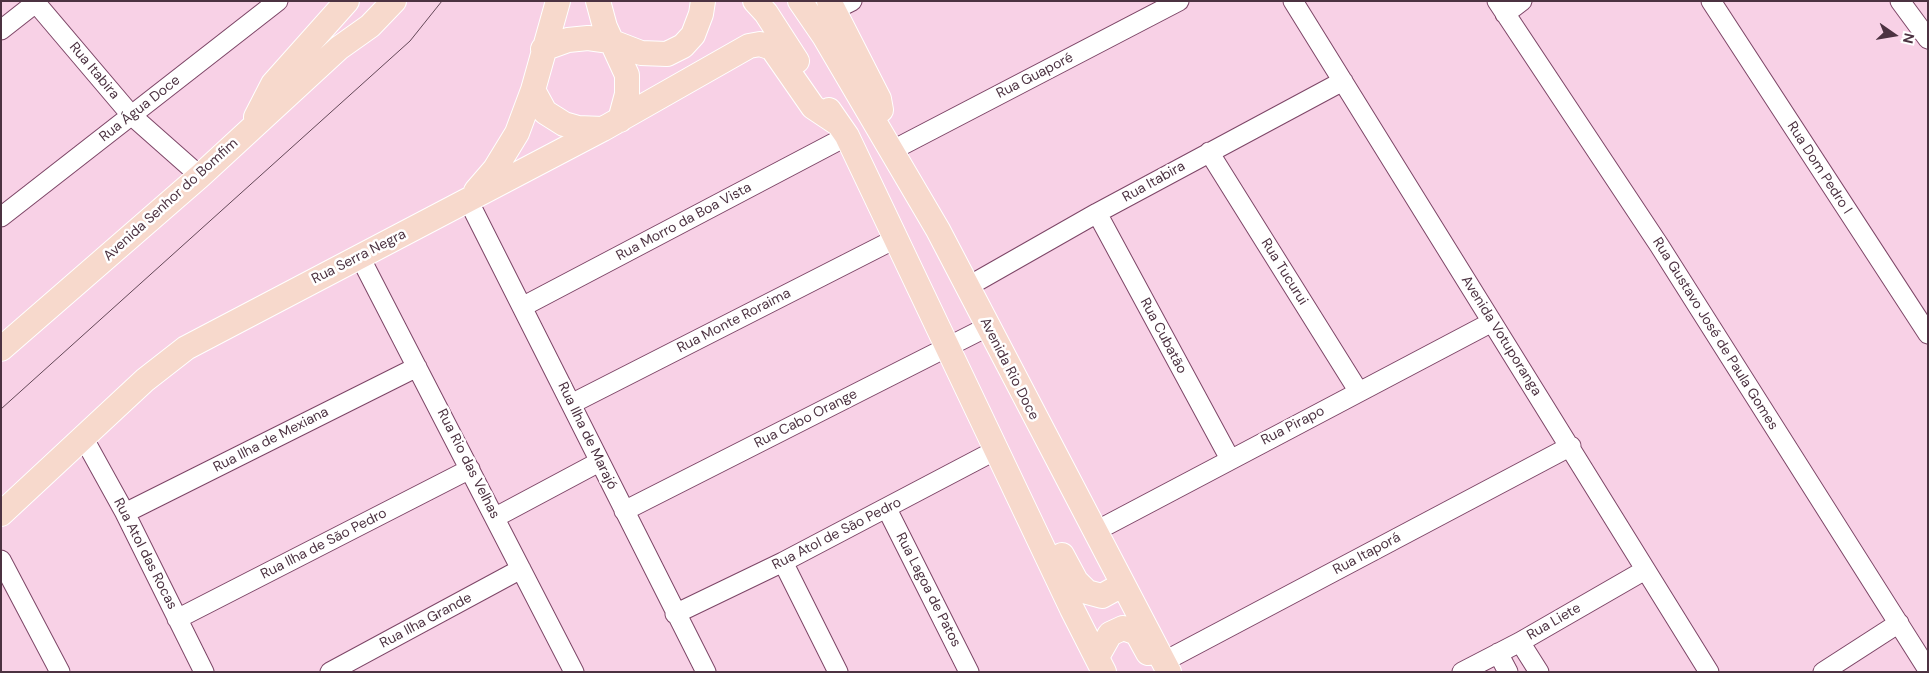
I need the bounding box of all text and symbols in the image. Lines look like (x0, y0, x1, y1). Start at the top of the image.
north arrow (1869, 10, 1919, 60)
text: N (1899, 31, 1919, 45)
street label: Rua Itabira (65, 39, 123, 103)
street label: Rua Guaporé (994, 49, 1076, 103)
street label: Rua Água Doce (96, 72, 184, 146)
street label: Rua Dom Pedro I (1783, 119, 1855, 217)
street label: Avenida Senhor do Bomfim (100, 135, 242, 265)
street label: Rua Itabira (1120, 158, 1188, 206)
street label: Rua Morro da Boa Vista (614, 179, 754, 265)
street label: Rua Serra Negra (309, 226, 409, 288)
street label: Rua Gustavo José de Paula Gomes (1649, 235, 1781, 433)
street label: Rua Tucurui (1257, 236, 1311, 308)
street label: Avenida Votuporanga (1457, 273, 1545, 399)
street label: Rua Monte Roraima (674, 285, 794, 357)
street label: Rua Cubatão (1136, 295, 1190, 377)
street label: Avenida Rio Doce (976, 315, 1042, 423)
street label: Rua Ilha de Marajó (554, 379, 620, 493)
street label: Rua Cabo Orange (752, 386, 860, 452)
street label: Rua Pirapo (1258, 403, 1328, 449)
street label: Rua Ilha de Mexiana (211, 404, 331, 476)
street label: Rua Rio das Velhas (433, 406, 503, 522)
street label: Rua Atol de São Pedro (770, 494, 904, 574)
street label: Rua Atol das Rocas (110, 495, 180, 613)
street label: Rua Ilha de São Pedro (258, 505, 390, 583)
street label: Rua Itaporá (1330, 529, 1404, 579)
street label: Rua Lagoa de Patos (892, 530, 964, 650)
street label: Rua Ilha Grande (377, 590, 475, 652)
street label: Rua Liete (1524, 600, 1584, 644)

